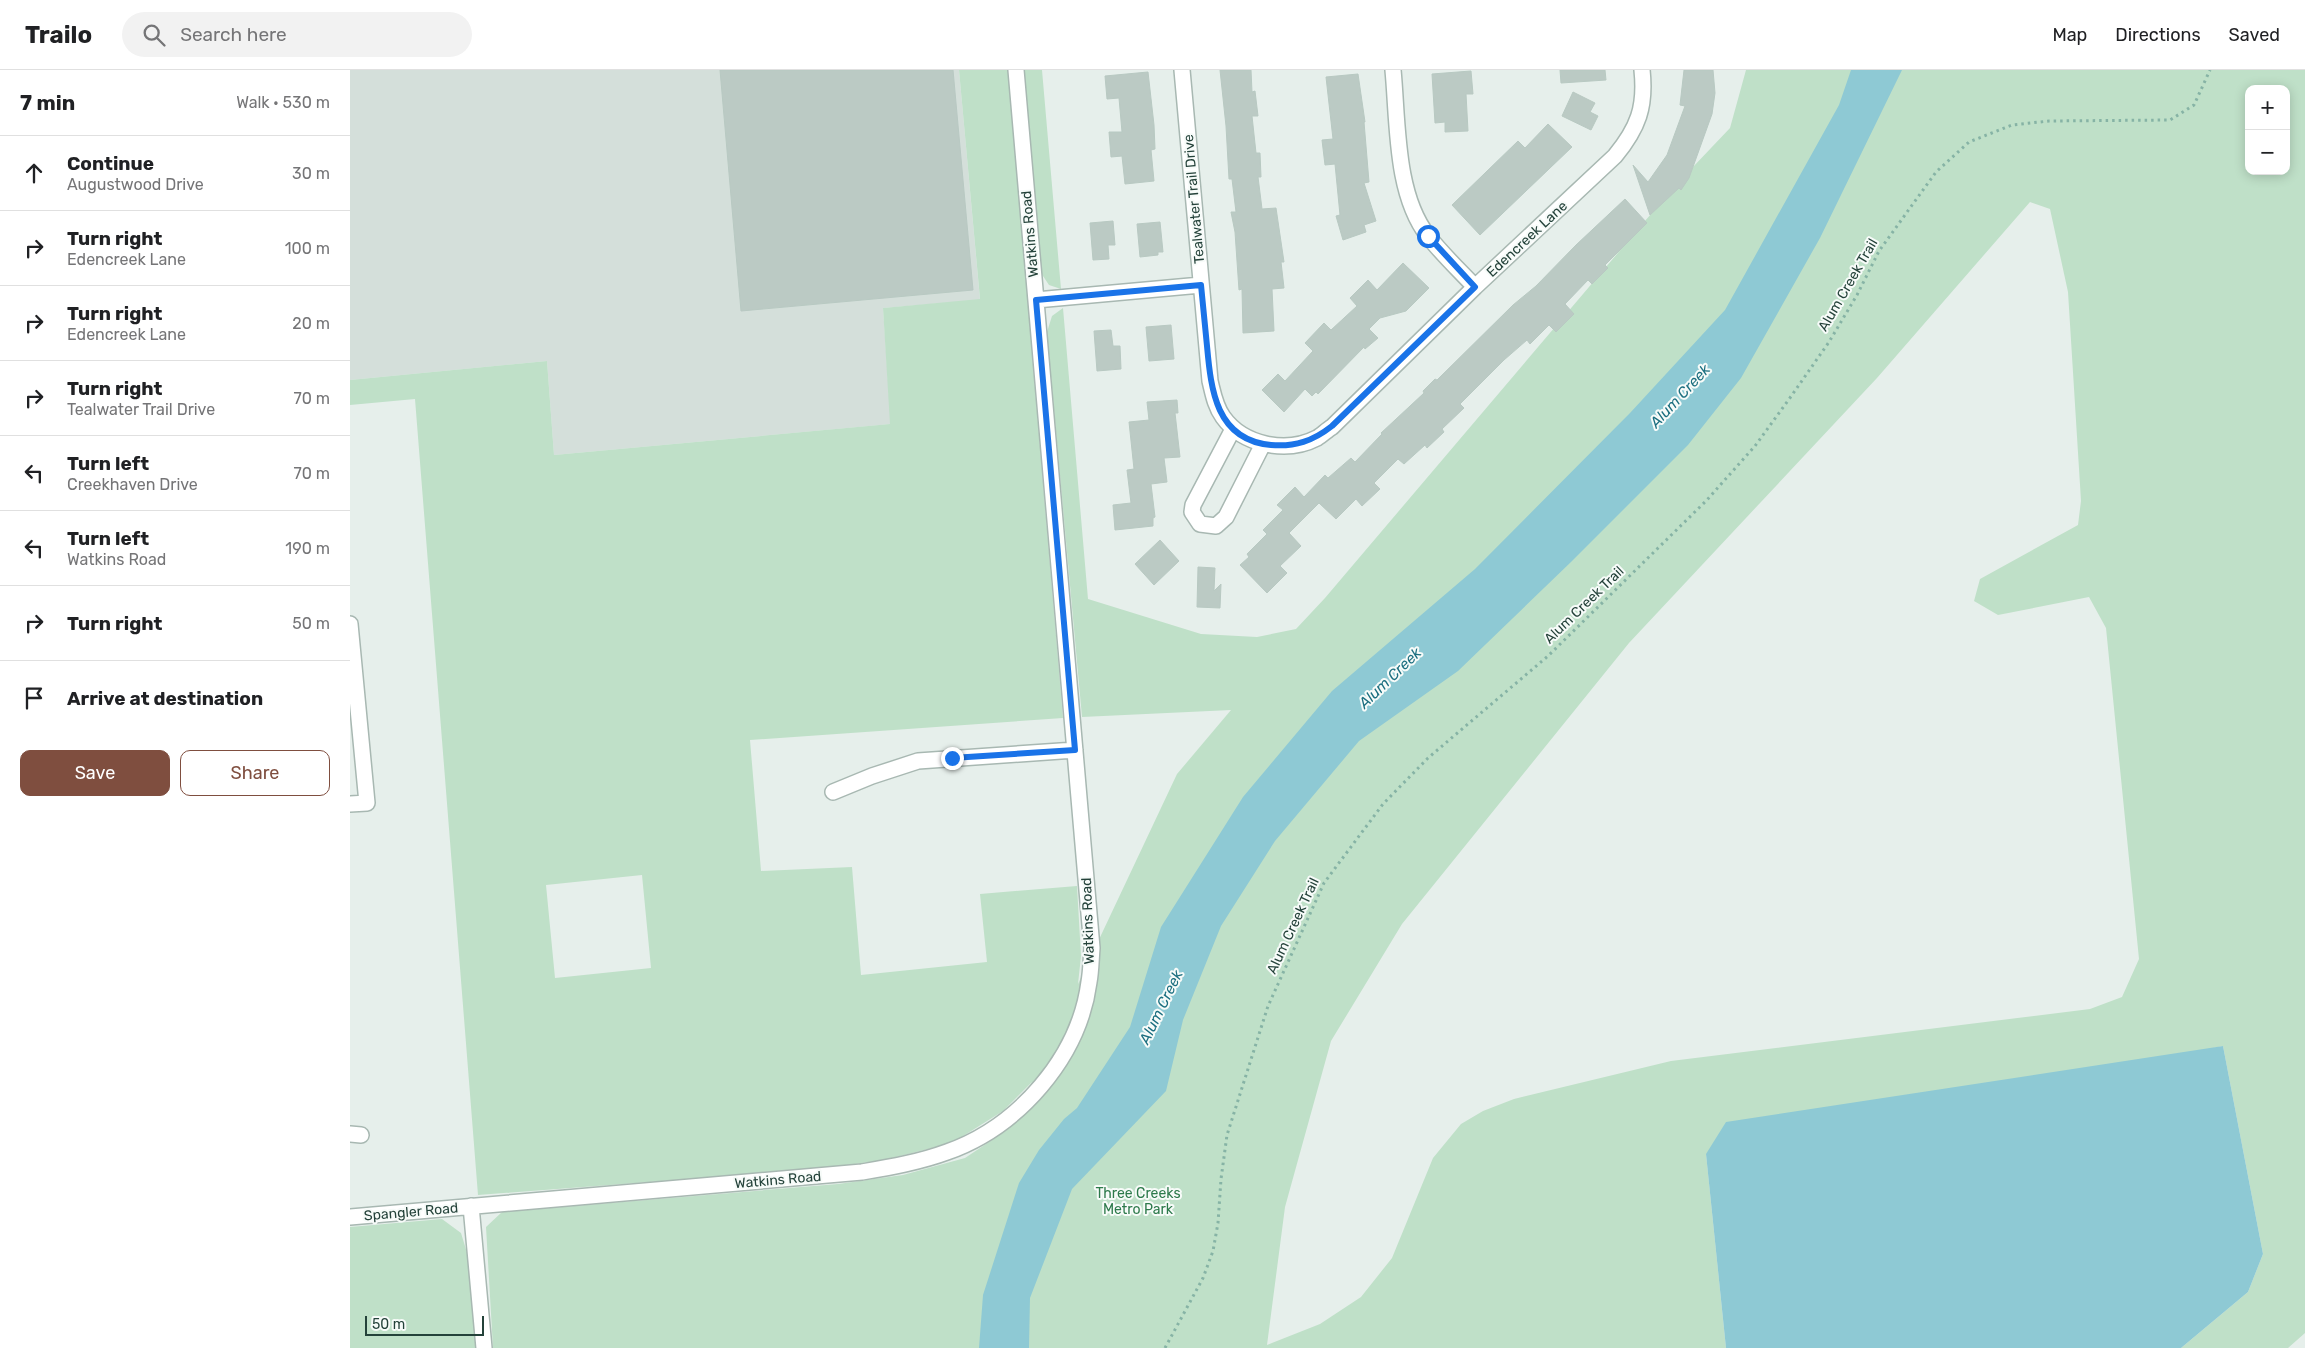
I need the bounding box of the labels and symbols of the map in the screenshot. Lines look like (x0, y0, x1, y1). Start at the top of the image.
street label: Tealwater Trail Drive (1180, 134, 1208, 264)
street label: Watkins Road (1018, 190, 1042, 278)
street label: Edencreek Lane (1483, 197, 1571, 281)
route start (1417, 225, 1440, 248)
street label: Alum Creek Trail (1815, 236, 1881, 334)
water label: Alum Creek (1645, 360, 1714, 432)
street label: Alum Creek Trail (1541, 563, 1627, 647)
water label: Alum Creek (1354, 644, 1425, 713)
route end (941, 747, 964, 770)
street label: Alum Creek Trail (1263, 875, 1323, 977)
street label: Watkins Road (1078, 877, 1098, 965)
water label: Alum Creek (1135, 967, 1187, 1048)
street label: Watkins Road (734, 1168, 822, 1192)
park label: Three Creeks Metro Park (1095, 1185, 1181, 1218)
street label: Spangler Road (363, 1199, 459, 1225)
scale bar (365, 1313, 484, 1336)

